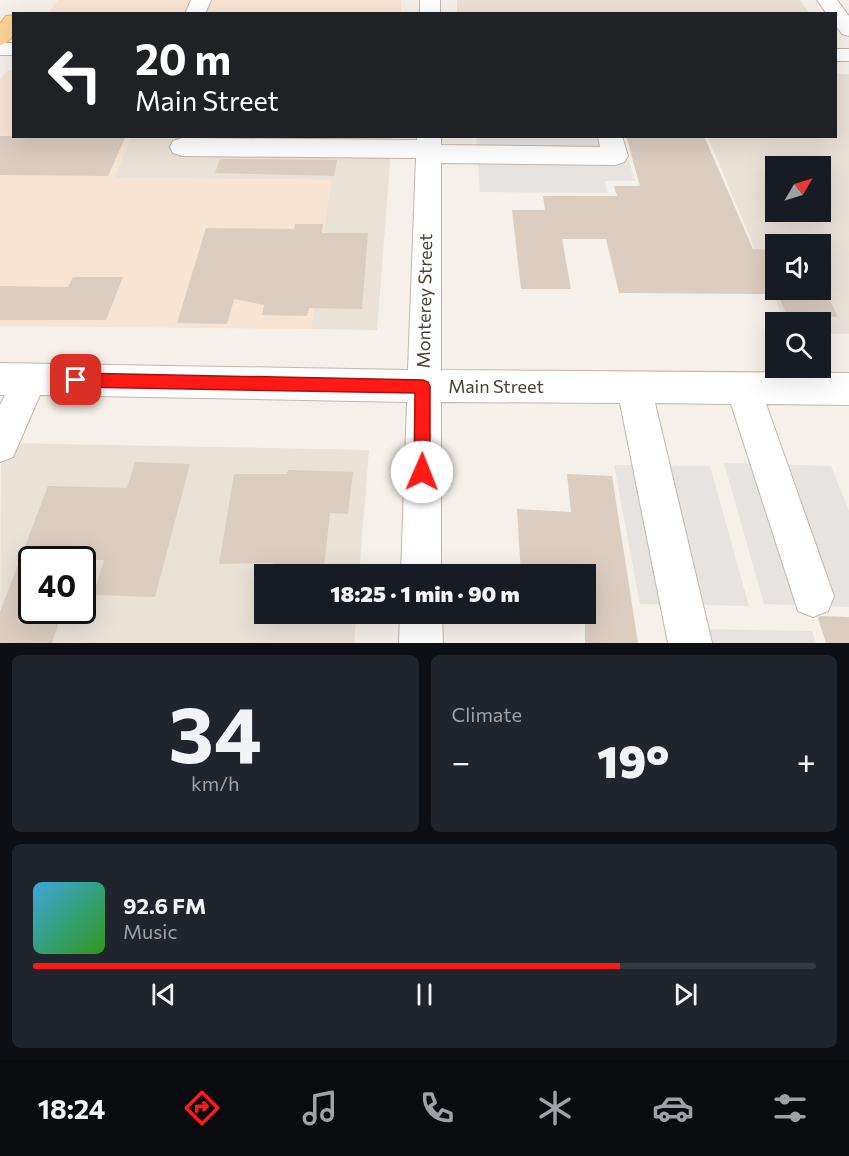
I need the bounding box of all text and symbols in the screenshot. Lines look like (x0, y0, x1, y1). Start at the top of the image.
text: 20 m (135, 32, 231, 84)
icon: left (36, 36, 114, 114)
text: Main Street (135, 84, 279, 117)
north arrow (765, 156, 831, 222)
map controls (765, 156, 831, 378)
street label: Monterey Street (412, 233, 436, 369)
button: sound (765, 234, 831, 300)
button: search (765, 312, 831, 378)
pin (50, 354, 101, 405)
icon: arrive (59, 363, 92, 396)
street label: Main Street (448, 375, 544, 397)
position arrow (390, 440, 454, 504)
speed limit sign: 40 (18, 546, 96, 624)
text: 18:25 · 1 min · 90 m (330, 580, 520, 607)
text: 34 (169, 684, 262, 779)
text: Climate (452, 702, 522, 726)
text: 19° (597, 732, 670, 787)
text: − (452, 740, 470, 781)
text: + (797, 740, 816, 781)
text: km/h (191, 771, 240, 795)
text: 92.6 FM (123, 892, 206, 919)
text: Music (123, 919, 177, 943)
icon: previous (147, 978, 180, 1011)
icon: pause (408, 978, 441, 1011)
icon: next (669, 978, 702, 1011)
icon: directions (181, 1087, 223, 1129)
icon: music (299, 1087, 341, 1129)
icon: phone (416, 1087, 458, 1129)
icon: climate (534, 1087, 576, 1129)
icon: car (652, 1087, 694, 1129)
icon: filters (769, 1087, 811, 1129)
text: 18:24 (38, 1092, 105, 1125)

